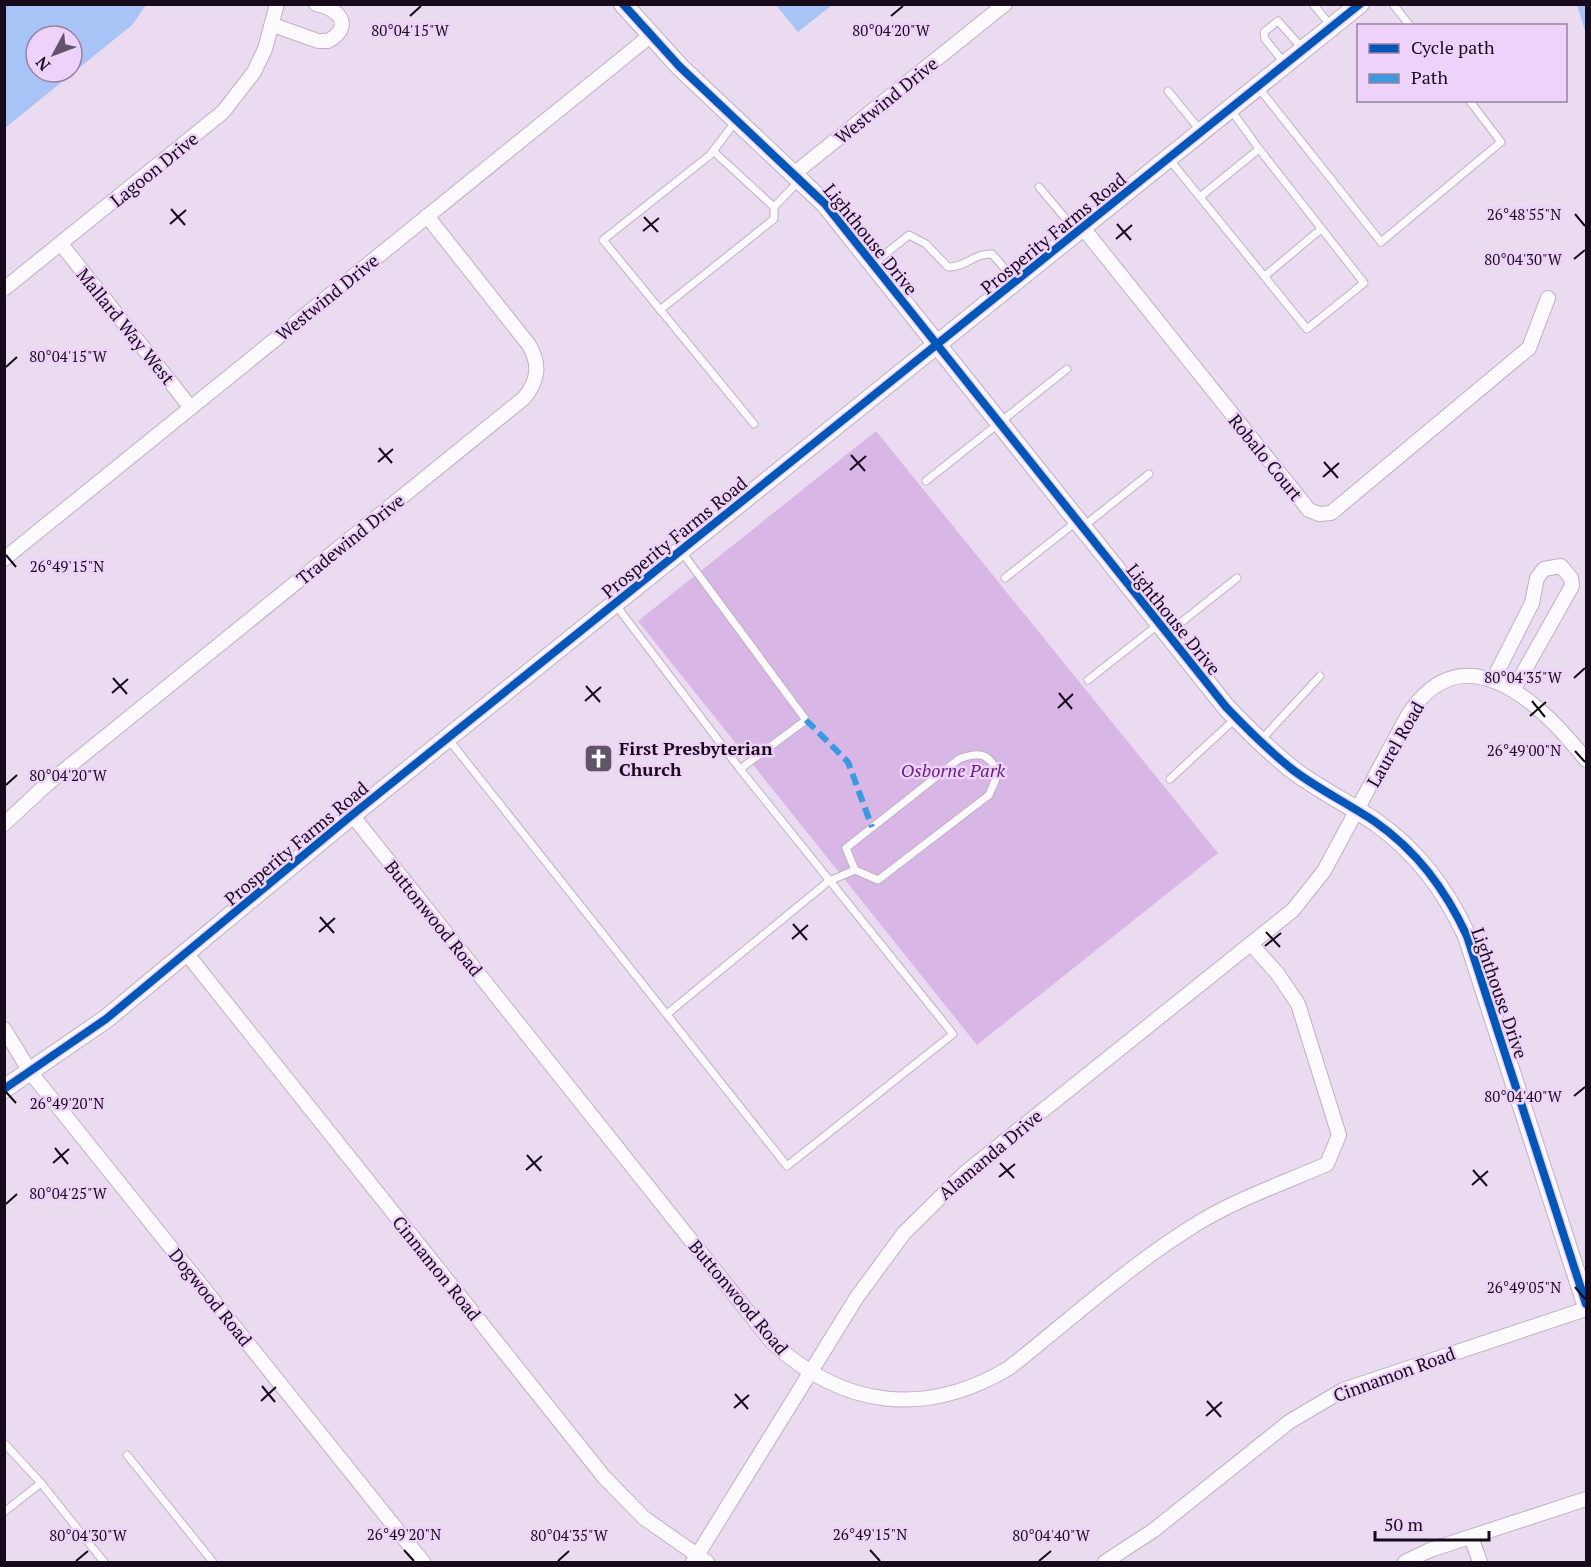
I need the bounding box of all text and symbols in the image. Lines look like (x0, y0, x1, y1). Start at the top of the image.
text: 80°04'15"W (371, 20, 450, 40)
text: 80°04'20"W (852, 20, 931, 40)
north arrow (24, 24, 84, 84)
legend (1357, 24, 1567, 102)
text: Cycle path (1411, 35, 1495, 59)
street label: Westwind Drive (830, 51, 942, 149)
text: N (30, 52, 55, 76)
text: Path (1411, 65, 1448, 89)
street label: Lagoon Drive (105, 126, 203, 212)
street label: Prosperity Farms Road (975, 167, 1131, 299)
street label: Lighthouse Drive (819, 178, 923, 300)
text: 26°48'55"N (1487, 204, 1561, 224)
street label: Westwind Drive (271, 248, 383, 346)
text: 80°04'30"W (1484, 249, 1563, 269)
street label: Mallard Way West (72, 263, 181, 389)
text: 80°04'15"W (29, 346, 108, 366)
street label: Robalo Court (1224, 409, 1308, 506)
street label: Prosperity Farms Road (596, 471, 752, 603)
street label: Tradewind Drive (291, 488, 409, 590)
text: 26°49'15"N (30, 556, 104, 576)
street label: Lighthouse Drive (1122, 558, 1226, 680)
text: 80°04'35"W (1484, 667, 1563, 687)
street label: Laurel Road (1361, 697, 1429, 791)
place label: First Presbyterian Church (619, 736, 773, 781)
text: 26°49'00"N (1487, 740, 1561, 760)
church icon: First Presbyterian Church (582, 742, 614, 774)
park label: Osborne Park (901, 758, 1006, 782)
text: 80°04'20"W (29, 765, 108, 785)
street label: Prosperity Farms Road (219, 776, 373, 910)
street label: Buttonwood Road (380, 855, 488, 981)
street label: Lighthouse Drive (1466, 924, 1534, 1062)
text: 80°04'40"W (1484, 1086, 1563, 1106)
text: 26°49'20"N (30, 1093, 104, 1113)
street label: Alamanda Drive (933, 1104, 1047, 1204)
text: 80°04'25"W (29, 1183, 108, 1203)
street label: Cinnamon Road (387, 1211, 487, 1325)
street label: Buttonwood Road (684, 1235, 794, 1359)
street label: Dogwood Road (164, 1243, 258, 1351)
text: 26°49'05"N (1487, 1277, 1561, 1297)
street label: Cinnamon Road (1330, 1341, 1458, 1407)
scale bar (1375, 1504, 1489, 1542)
text: 50 m (1384, 1512, 1424, 1536)
text: 26°49'20"N (367, 1524, 441, 1544)
text: 26°49'15"N (833, 1524, 907, 1544)
text: 80°04'30"W (49, 1525, 128, 1545)
text: 80°04'35"W (530, 1525, 609, 1545)
text: 80°04'40"W (1012, 1525, 1091, 1545)

